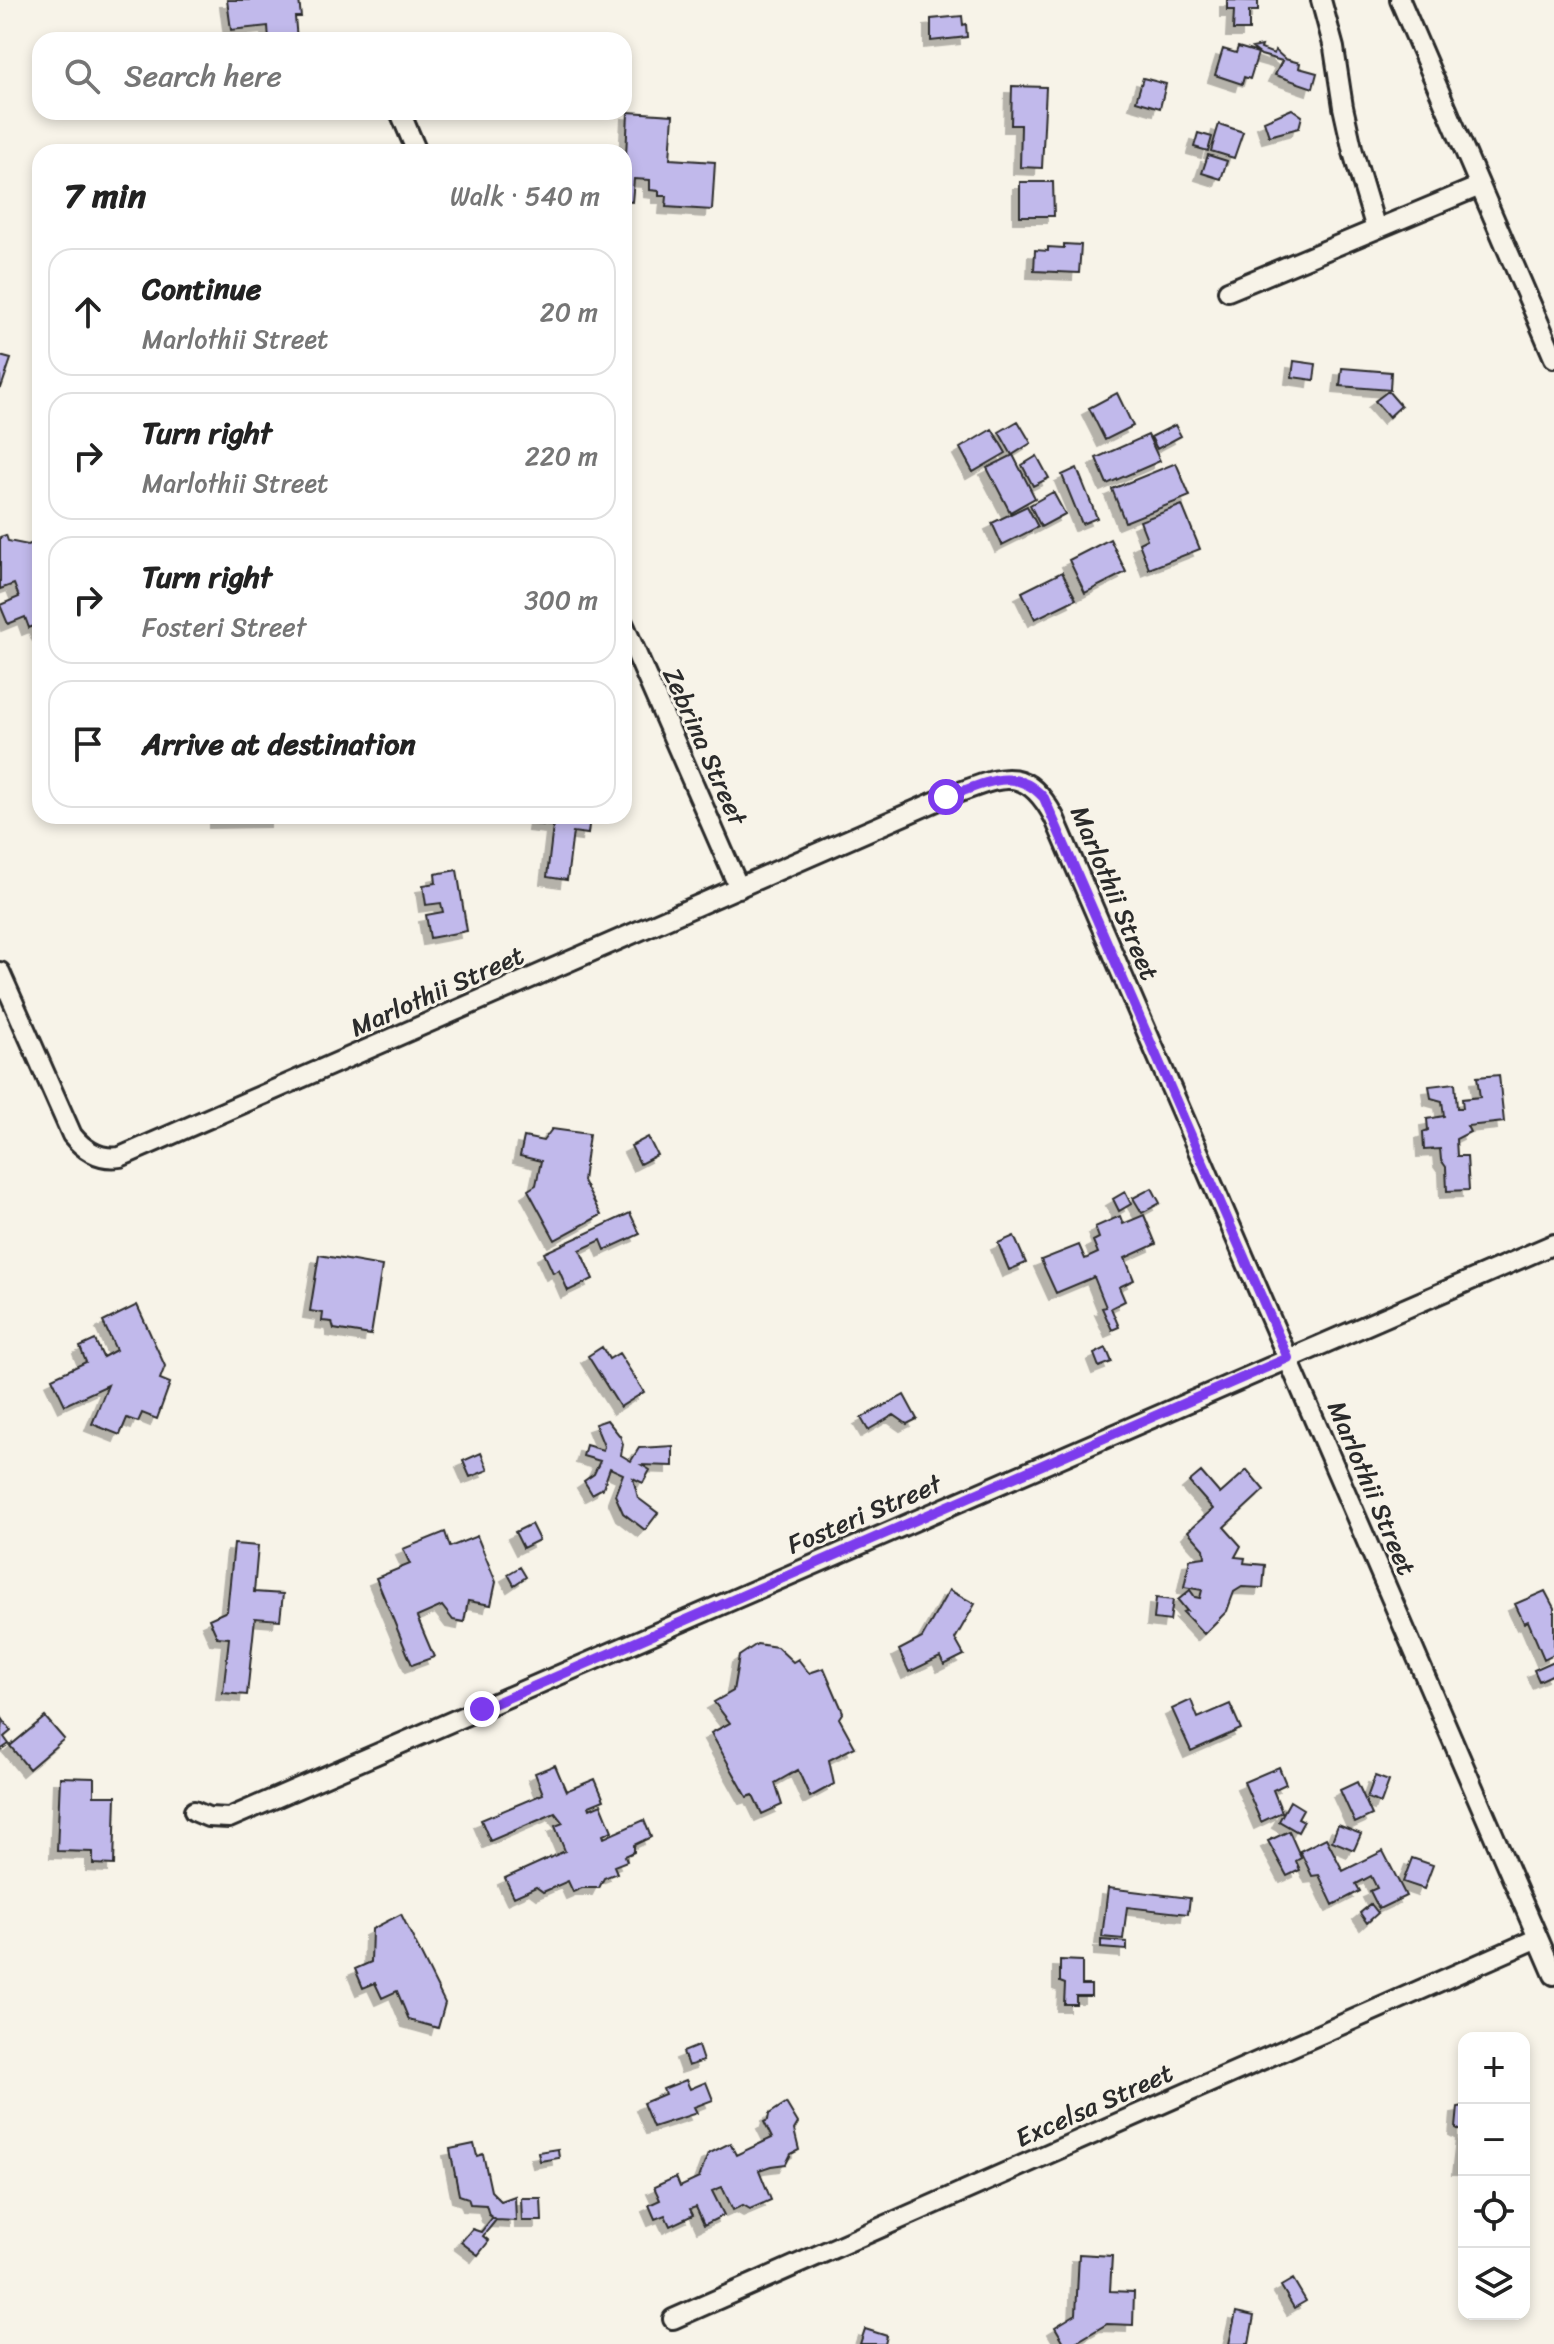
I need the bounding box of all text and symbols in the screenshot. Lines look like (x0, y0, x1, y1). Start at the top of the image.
search box (32, 32, 632, 120)
text: Search here (124, 49, 282, 103)
icon: search (60, 54, 104, 98)
text: 7 min (64, 166, 146, 226)
text: Walk · 540 m (450, 173, 600, 219)
text: Continue (142, 262, 261, 316)
text: 20 m (540, 289, 598, 335)
icon: ahead (66, 290, 110, 334)
text: Marlothii Street (142, 316, 328, 362)
text: Turn right (142, 406, 272, 460)
text: 220 m (525, 433, 598, 479)
icon: right (66, 434, 110, 478)
text: Marlothii Street (142, 460, 328, 506)
text: Turn right (142, 550, 272, 604)
text: 300 m (524, 577, 598, 623)
icon: right (66, 578, 110, 622)
text: Fosteri Street (142, 604, 306, 650)
street label: Zebrina Street (650, 659, 761, 834)
text: Arrive at destination (142, 717, 416, 771)
icon: arrive (66, 722, 110, 766)
route start (928, 779, 964, 815)
street label: Marlothii Street (1057, 798, 1173, 988)
street label: Marlothii Street (343, 932, 531, 1050)
street label: Marlothii Street (1314, 1393, 1430, 1583)
street label: Fosteri Street (779, 1460, 950, 1567)
route end (464, 1691, 500, 1727)
map controls (1458, 2032, 1530, 2320)
button: + (1458, 2032, 1530, 2104)
street label: Excelsa Street (1008, 2050, 1180, 2160)
button: − (1458, 2104, 1530, 2176)
button: locate (1458, 2176, 1530, 2248)
button: layers (1458, 2248, 1530, 2320)

